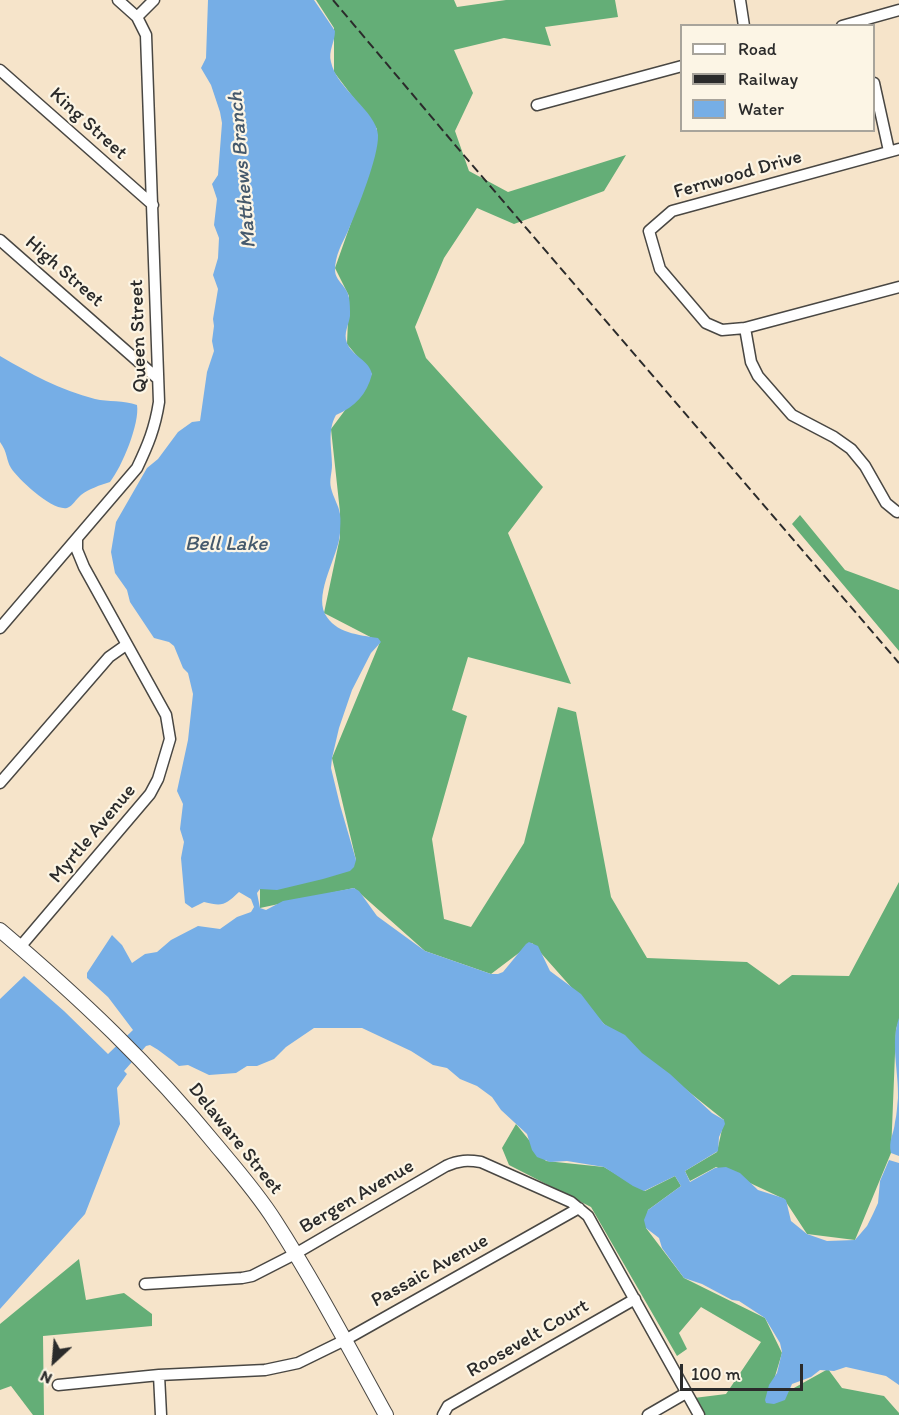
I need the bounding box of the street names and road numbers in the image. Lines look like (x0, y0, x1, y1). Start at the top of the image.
street label: King Street (44, 83, 132, 165)
street label: Fernwood Drive (671, 145, 805, 205)
street label: High Street (20, 231, 108, 313)
street label: Queen Street (125, 279, 153, 393)
street label: Myrtle Avenue (44, 779, 142, 889)
street label: Delaware Street (183, 1078, 287, 1200)
street label: Bergen Avenue (295, 1154, 419, 1240)
street label: Passaic Avenue (367, 1229, 493, 1313)
street label: Roosevelt Court (463, 1294, 593, 1384)

